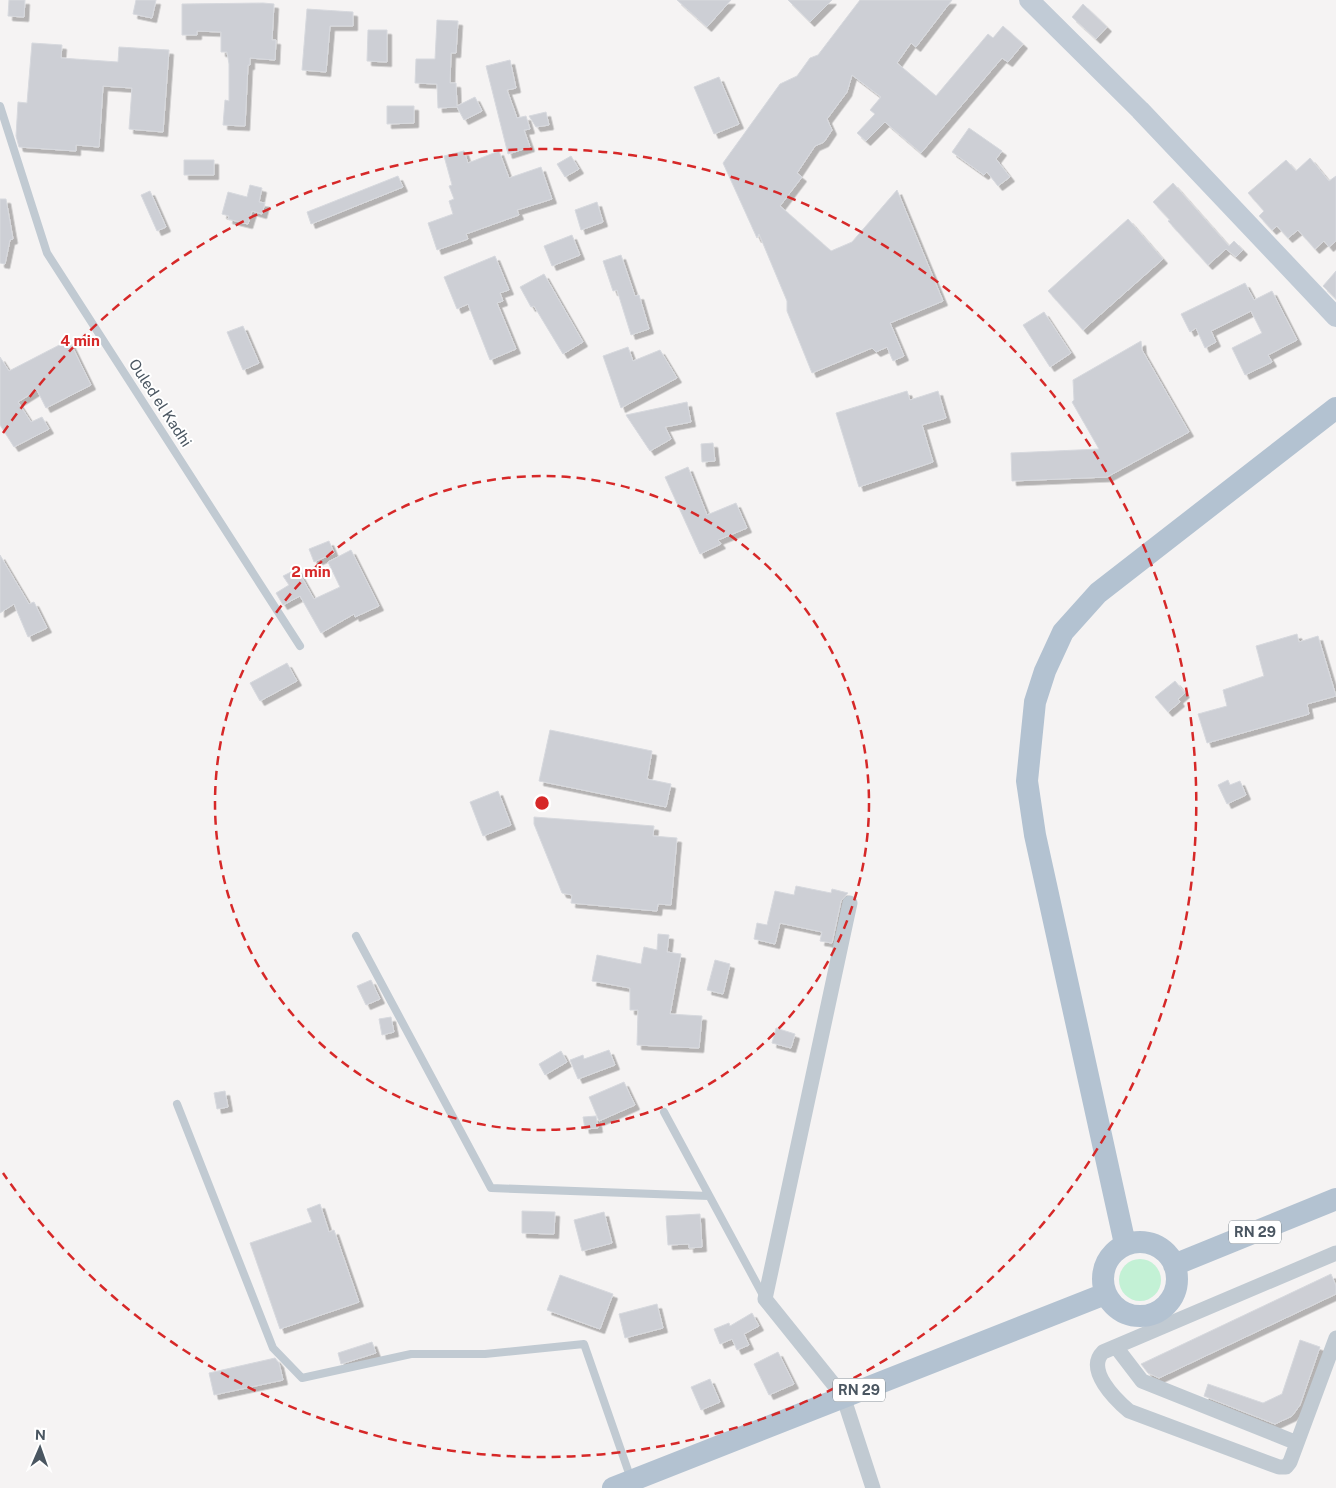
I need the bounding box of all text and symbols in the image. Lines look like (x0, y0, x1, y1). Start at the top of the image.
text: 4 min (60, 332, 100, 349)
street label: Ouled el Kadhi (126, 356, 195, 450)
text: 2 min (291, 563, 331, 580)
centre of rings (533, 794, 551, 812)
road number: RN 29 (1229, 1220, 1281, 1244)
road number: RN 29 (833, 1378, 885, 1402)
north arrow (15, 1423, 65, 1473)
text: N (35, 1427, 46, 1443)

